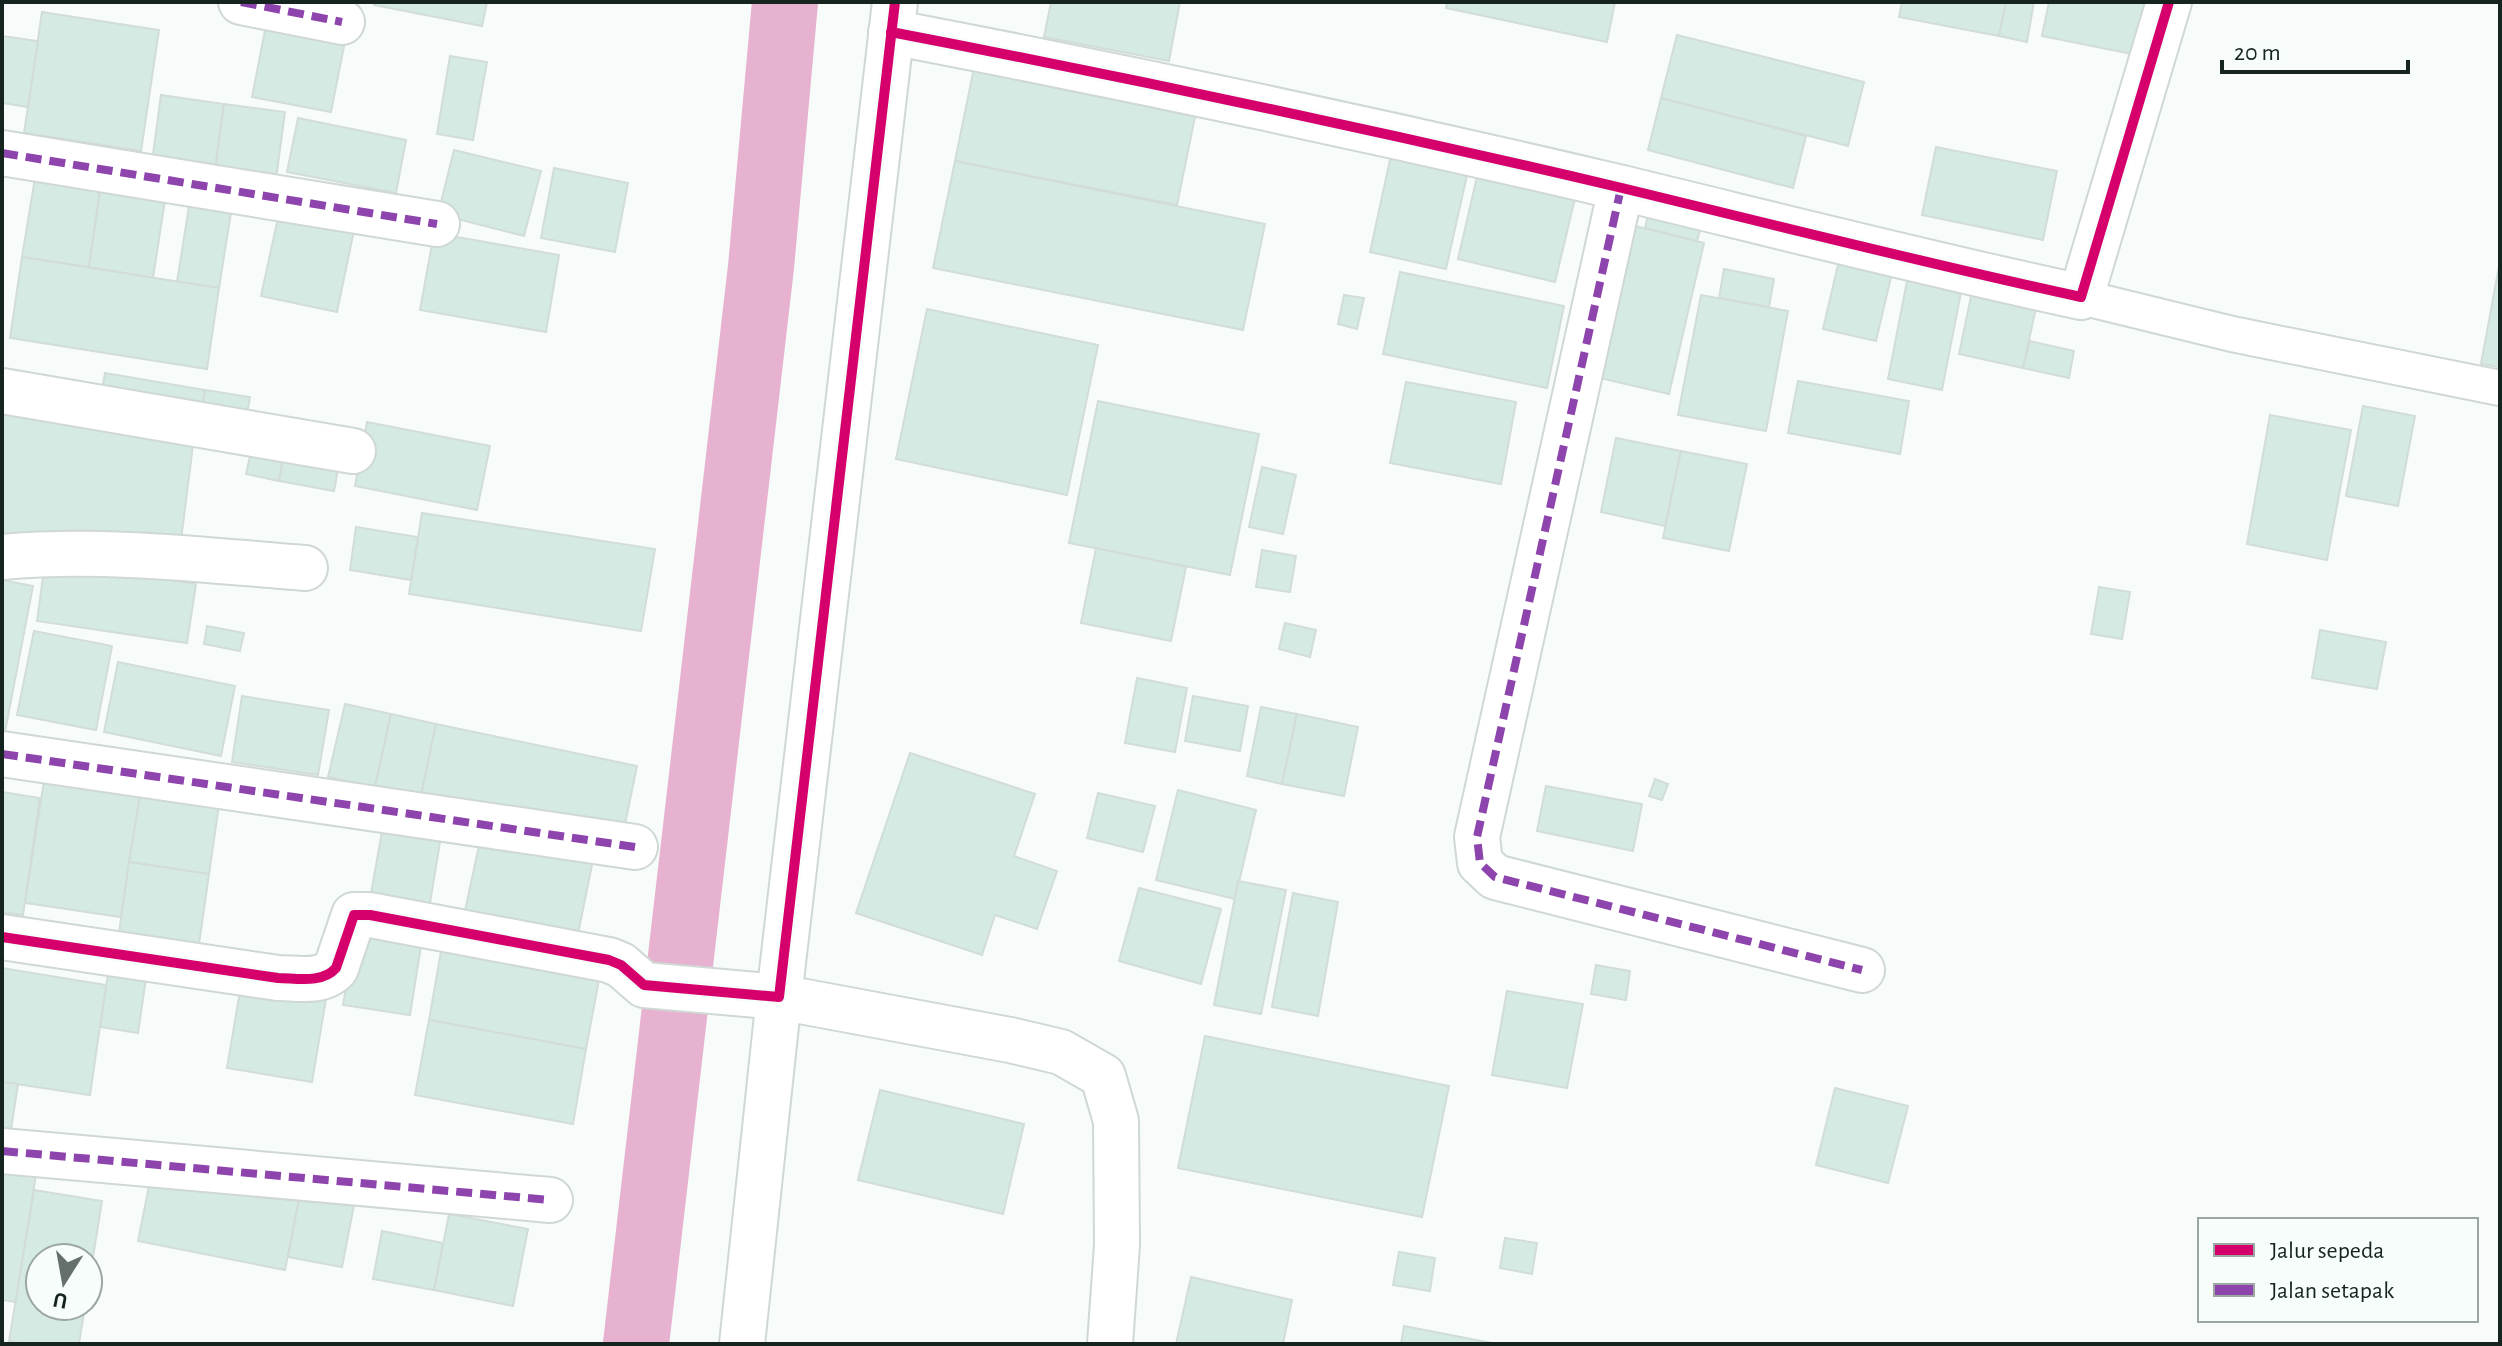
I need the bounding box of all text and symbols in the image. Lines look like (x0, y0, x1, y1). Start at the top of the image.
scale bar (2222, 24, 2408, 74)
text: 20 m (2234, 41, 2281, 65)
legend (2198, 1218, 2478, 1322)
text: Jalur sepeda (2270, 1239, 2384, 1263)
north arrow (24, 1242, 104, 1322)
text: Jalan setapak (2270, 1279, 2394, 1303)
text: U (51, 1289, 69, 1313)

